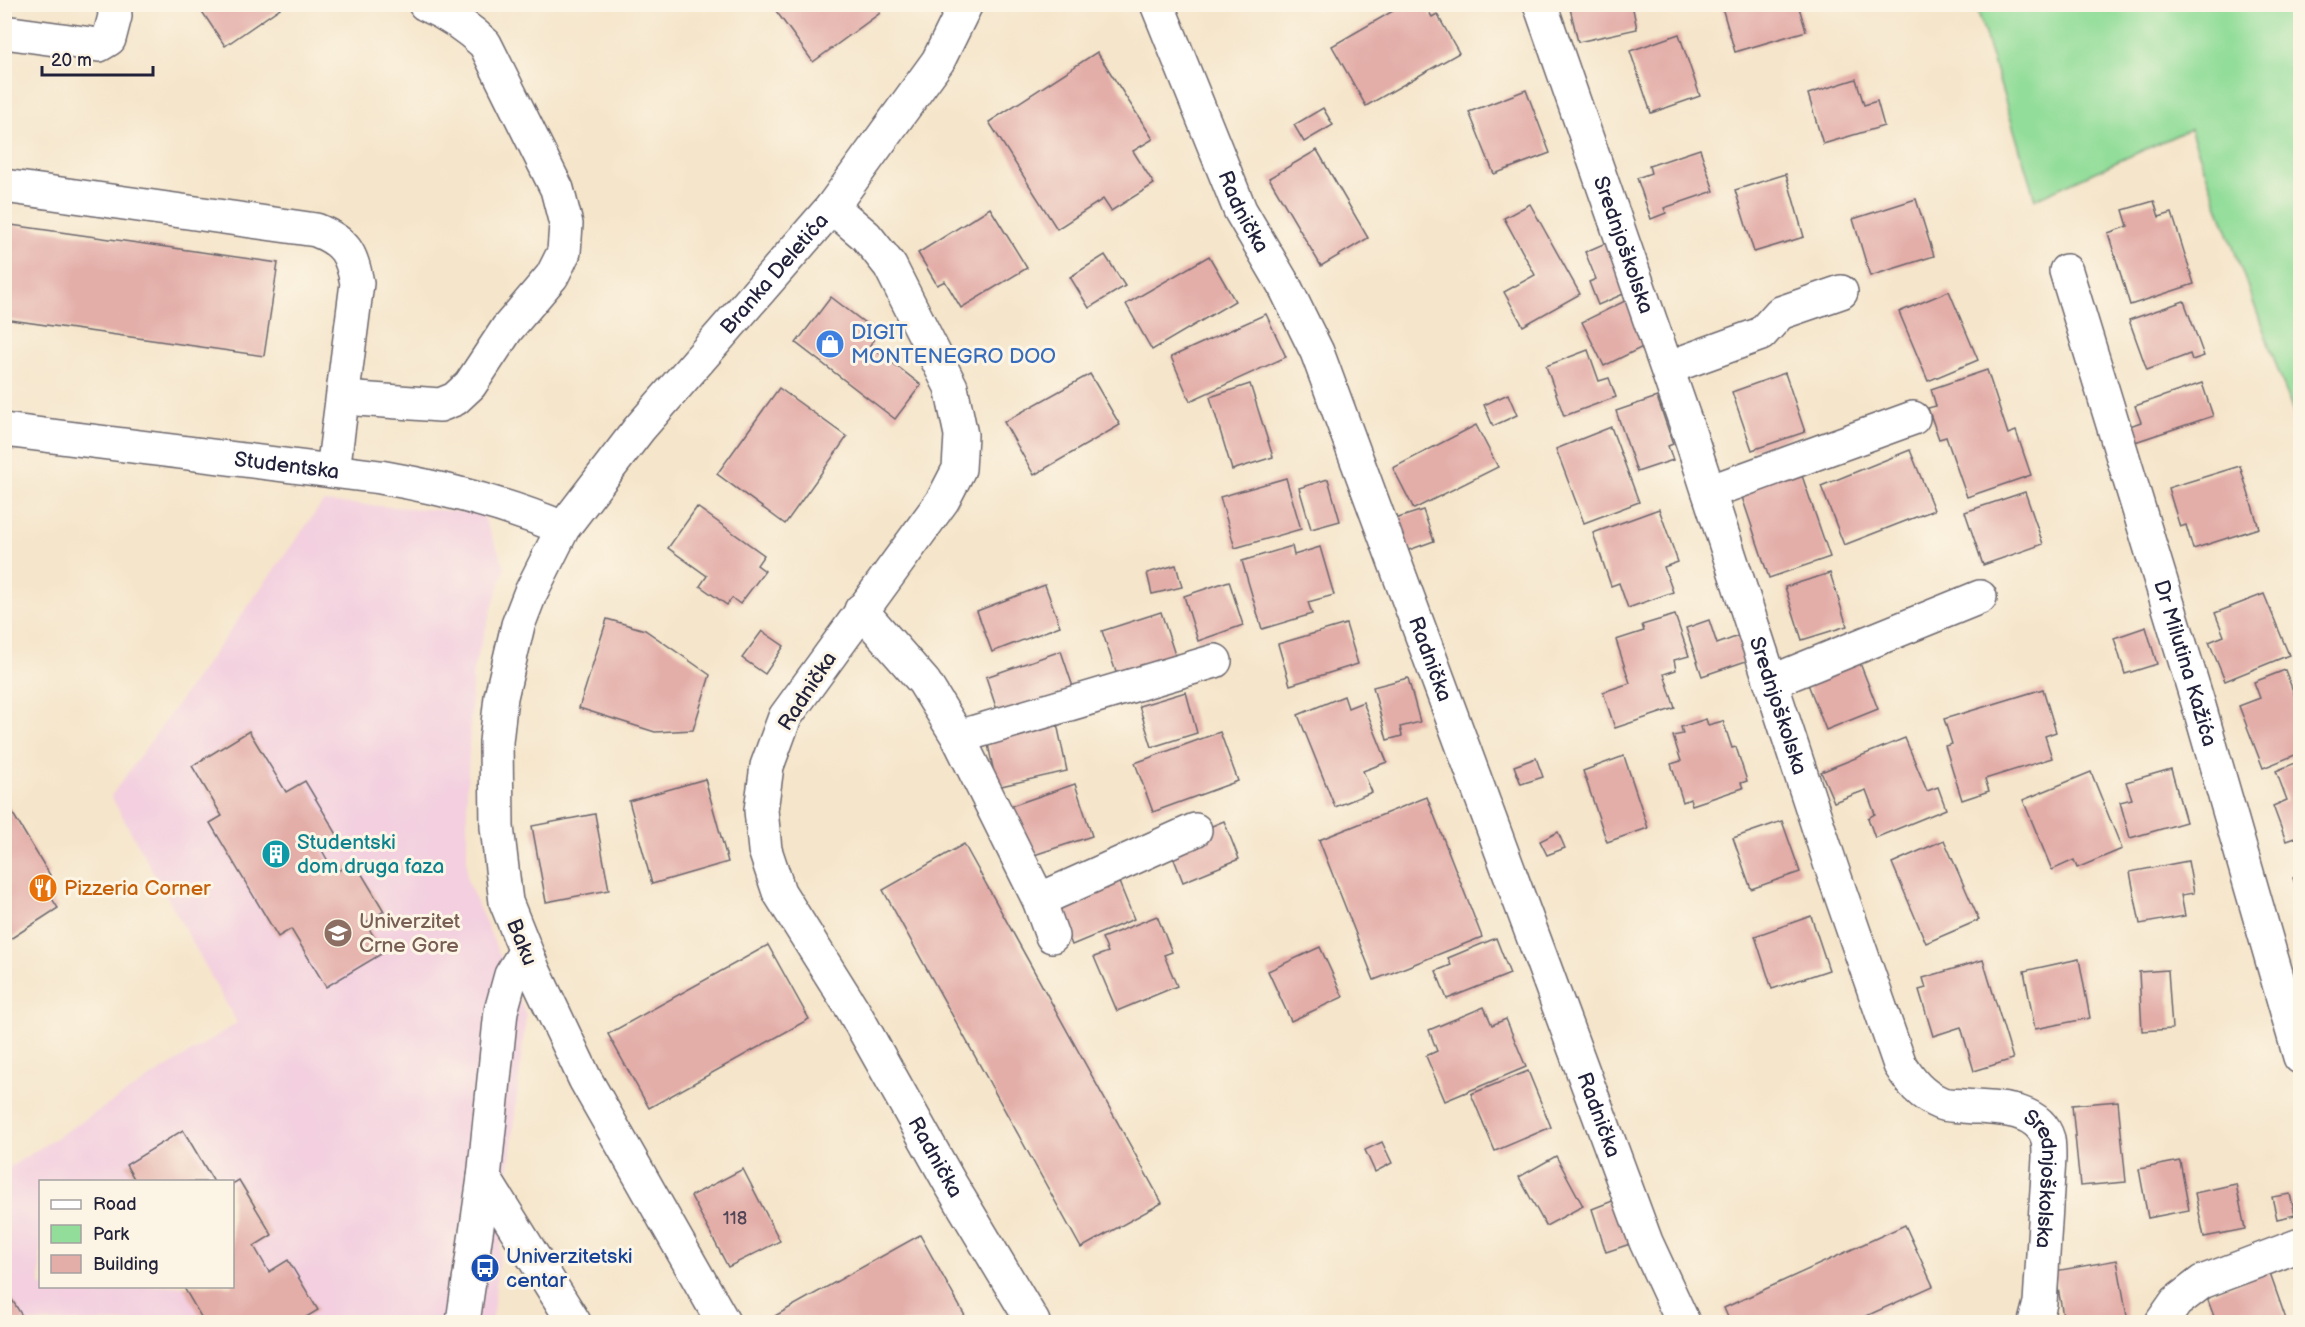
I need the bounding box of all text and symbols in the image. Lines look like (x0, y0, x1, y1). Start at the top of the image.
scale bar (42, 39, 153, 77)
text: 20 m (51, 50, 92, 71)
street label: Radnička (1212, 167, 1274, 257)
street label: Srednjoškolska (1588, 173, 1659, 317)
street label: Branka Deletića (715, 208, 834, 339)
place label: DIGIT MONTENEGRO DOO (851, 320, 1056, 369)
shop icon: DIGIT MONTENEGRO DOO (814, 328, 846, 360)
street label: Studentska (233, 447, 341, 485)
street label: Dr Milutina Kažića (2148, 577, 2222, 749)
street label: Radnička (1403, 613, 1457, 705)
street label: Srednjoškolska (1744, 634, 1812, 778)
street label: Radnička (773, 647, 842, 735)
place label: Studentski dom druga faza (297, 830, 444, 879)
building icon: Studentski dom druga faza (260, 838, 292, 870)
restaurant icon: Pizzeria Corner (27, 872, 59, 904)
place label: Pizzeria Corner (64, 876, 211, 901)
place label: Univerzitet Crne Gore (359, 909, 461, 958)
street label: Baku (501, 915, 542, 969)
school or university icon: Univerzitet Crne Gore (322, 917, 354, 949)
street label: Radnička (1571, 1069, 1626, 1161)
street label: Srednjoškolska (2019, 1104, 2061, 1249)
street label: Radnička (902, 1112, 968, 1202)
legend (39, 1180, 234, 1288)
text: Road (93, 1194, 137, 1215)
house number: 118 (723, 1208, 747, 1229)
text: Park (93, 1224, 129, 1245)
place label: Univerzitetski centar (506, 1244, 633, 1293)
bus stop icon: Univerzitetski centar (469, 1252, 501, 1284)
text: Building (93, 1254, 159, 1275)

